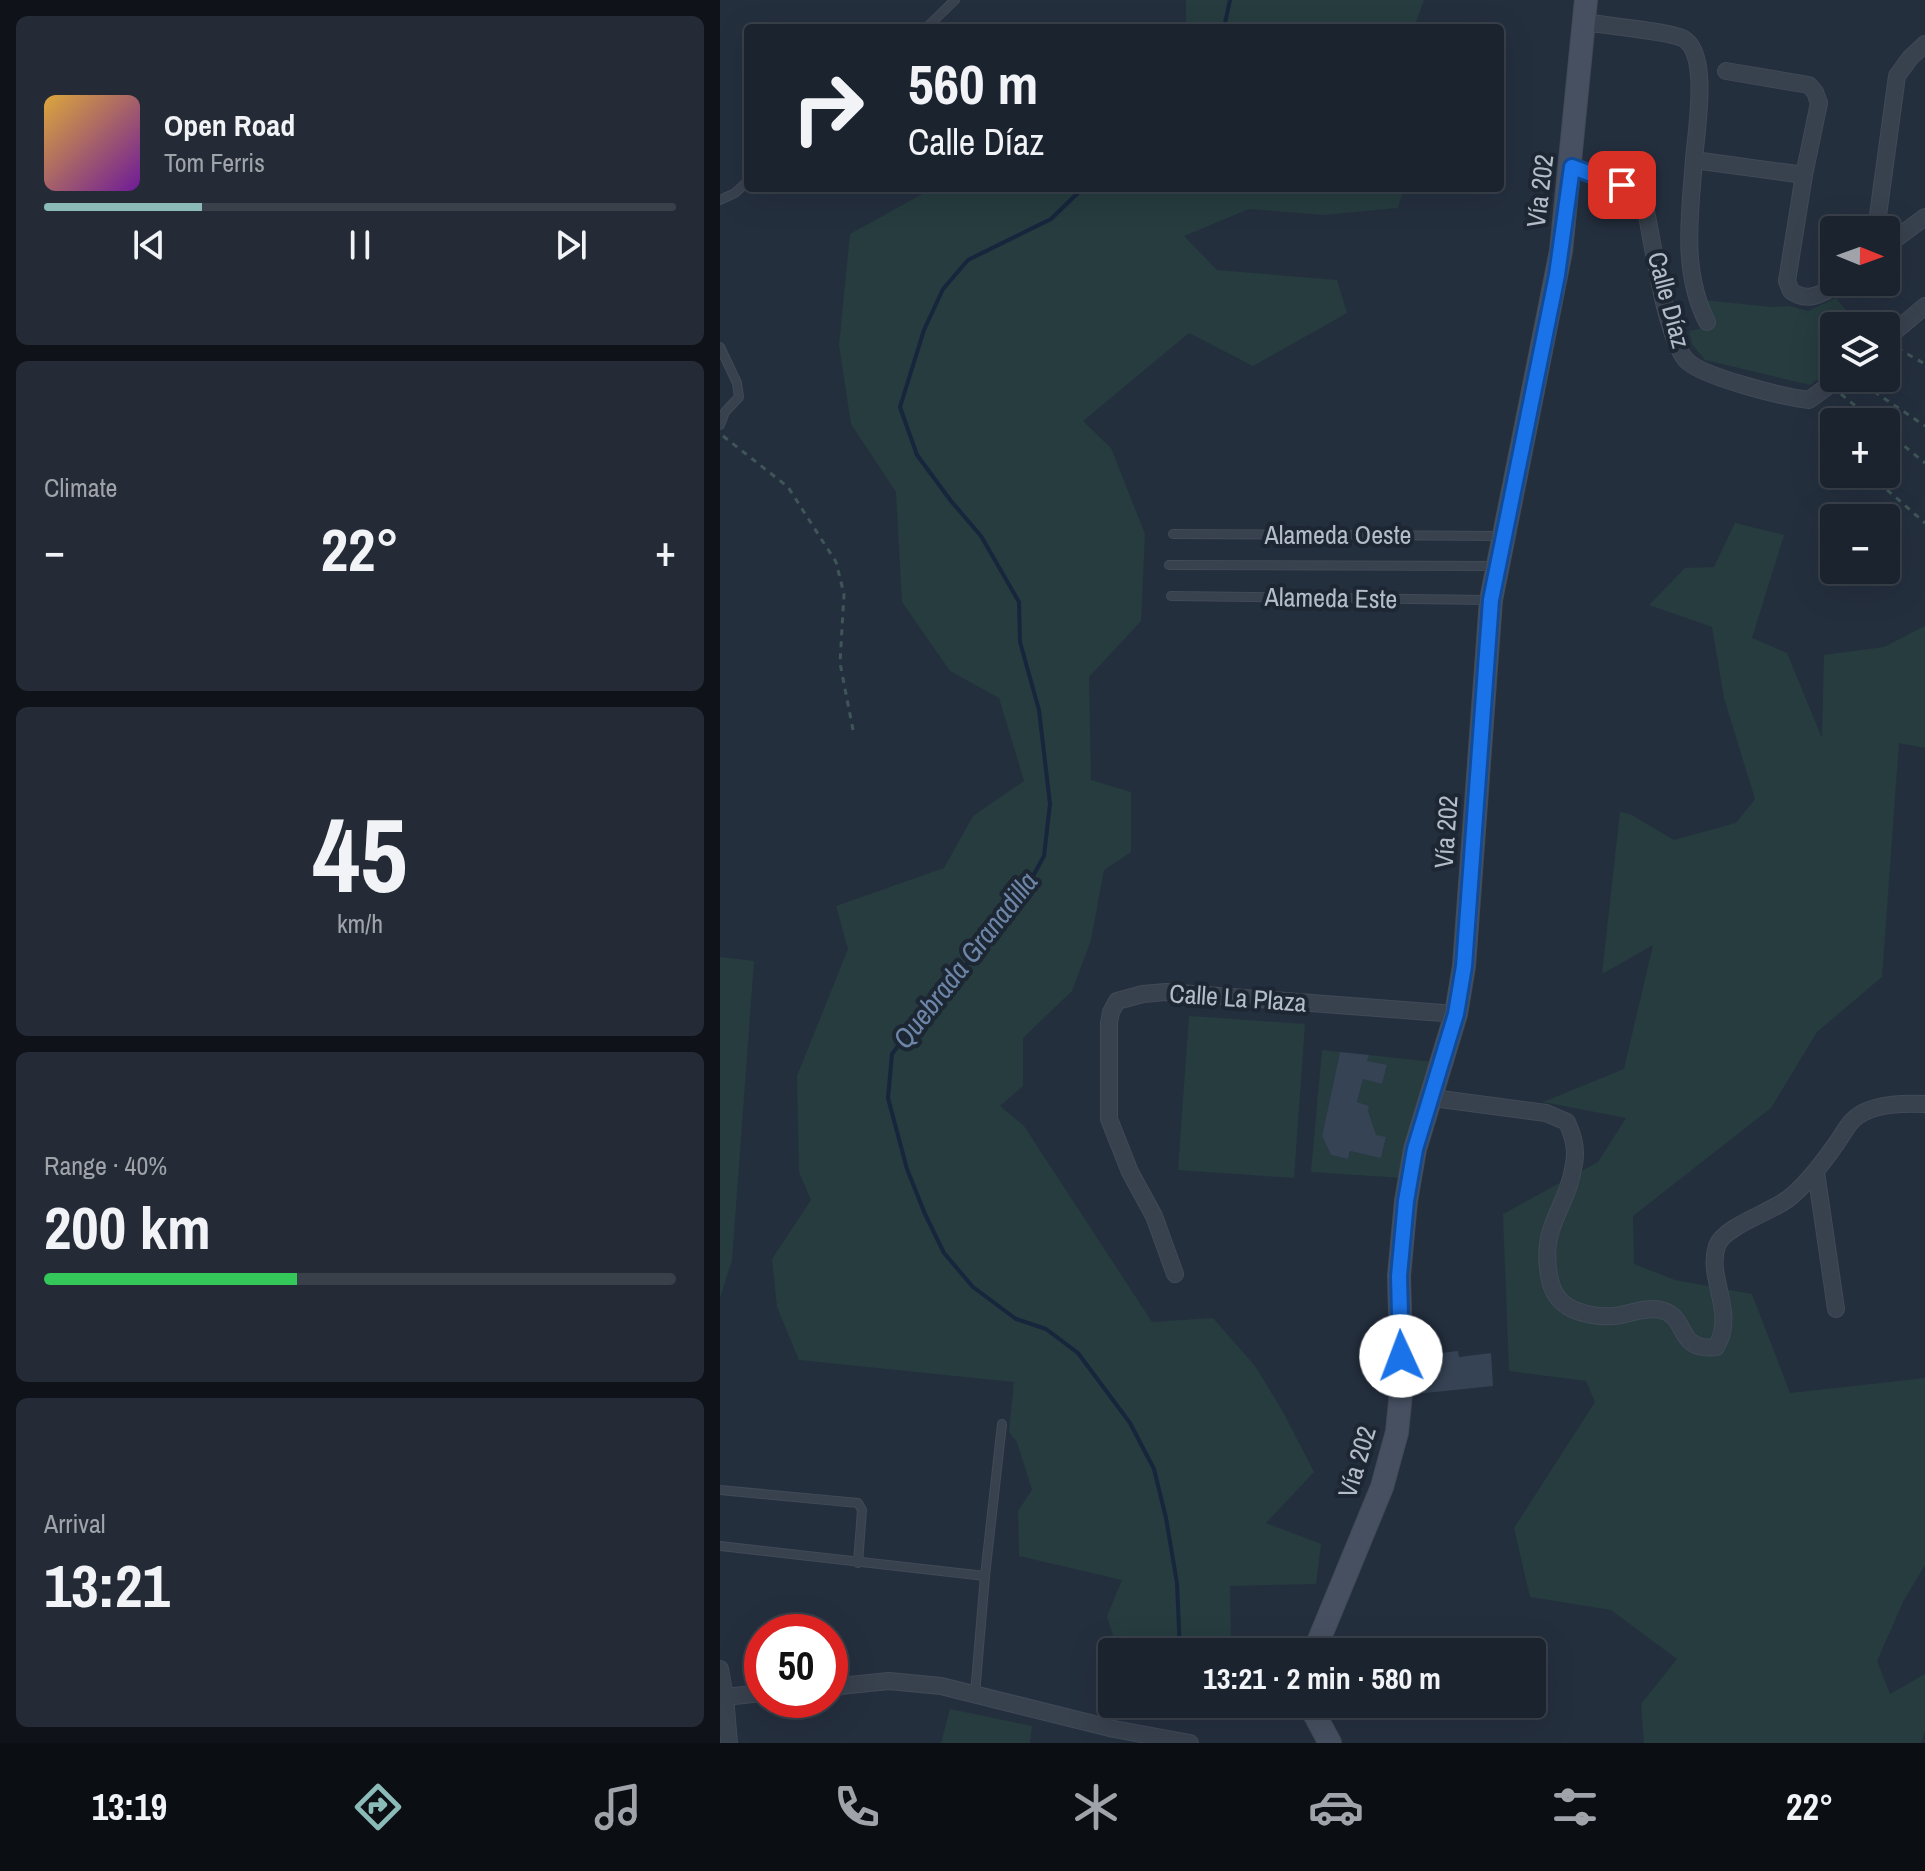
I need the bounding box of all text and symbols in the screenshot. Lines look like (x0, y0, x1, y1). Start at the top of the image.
text: 560 m (908, 46, 1038, 121)
icon: right (776, 56, 880, 160)
text: Open Road (164, 105, 295, 145)
text: Calle Díaz (908, 118, 1044, 166)
text: Tom Ferris (164, 145, 265, 180)
pin (1588, 151, 1656, 219)
street label: Vía 202 (1518, 153, 1561, 229)
icon: arrive (1600, 163, 1644, 207)
north arrow (1820, 216, 1900, 296)
map controls (1820, 216, 1900, 584)
icon: previous (127, 223, 171, 267)
icon: pause (338, 223, 382, 267)
icon: next (549, 223, 593, 267)
street label: Calle Díaz (1640, 248, 1699, 352)
button: layers (1820, 312, 1900, 392)
button: + (1820, 408, 1900, 488)
text: Climate (44, 470, 117, 505)
button: − (1820, 504, 1900, 584)
text: 22° (321, 509, 399, 590)
street label: Alameda Oeste (1264, 517, 1411, 552)
text: − (44, 520, 65, 580)
text: + (655, 520, 676, 580)
street label: Alameda Este (1263, 579, 1398, 616)
text: 45 (313, 784, 407, 924)
street label: Vía 202 (1425, 794, 1466, 870)
water label: Quebrada Granadilla (884, 864, 1046, 1056)
text: km/h (337, 906, 383, 941)
street label: Calle La Plaza (1168, 975, 1308, 1020)
text: Range · 40% (44, 1148, 167, 1183)
text: 200 km (44, 1187, 211, 1268)
position arrow (1359, 1314, 1443, 1398)
street label: Vía 202 (1329, 1422, 1384, 1502)
text: Arrival (44, 1506, 106, 1541)
text: 13:21 (44, 1545, 170, 1626)
speed limit sign: 50 (744, 1614, 848, 1718)
text: 13:21 · 2 min · 580 m (1203, 1658, 1441, 1698)
icon: directions (350, 1779, 406, 1835)
icon: music (590, 1779, 646, 1835)
icon: phone (829, 1779, 885, 1835)
icon: climate (1068, 1779, 1124, 1835)
icon: car (1308, 1779, 1364, 1835)
icon: filters (1547, 1779, 1603, 1835)
text: 13:19 (92, 1783, 167, 1831)
text: 22° (1786, 1783, 1833, 1831)

